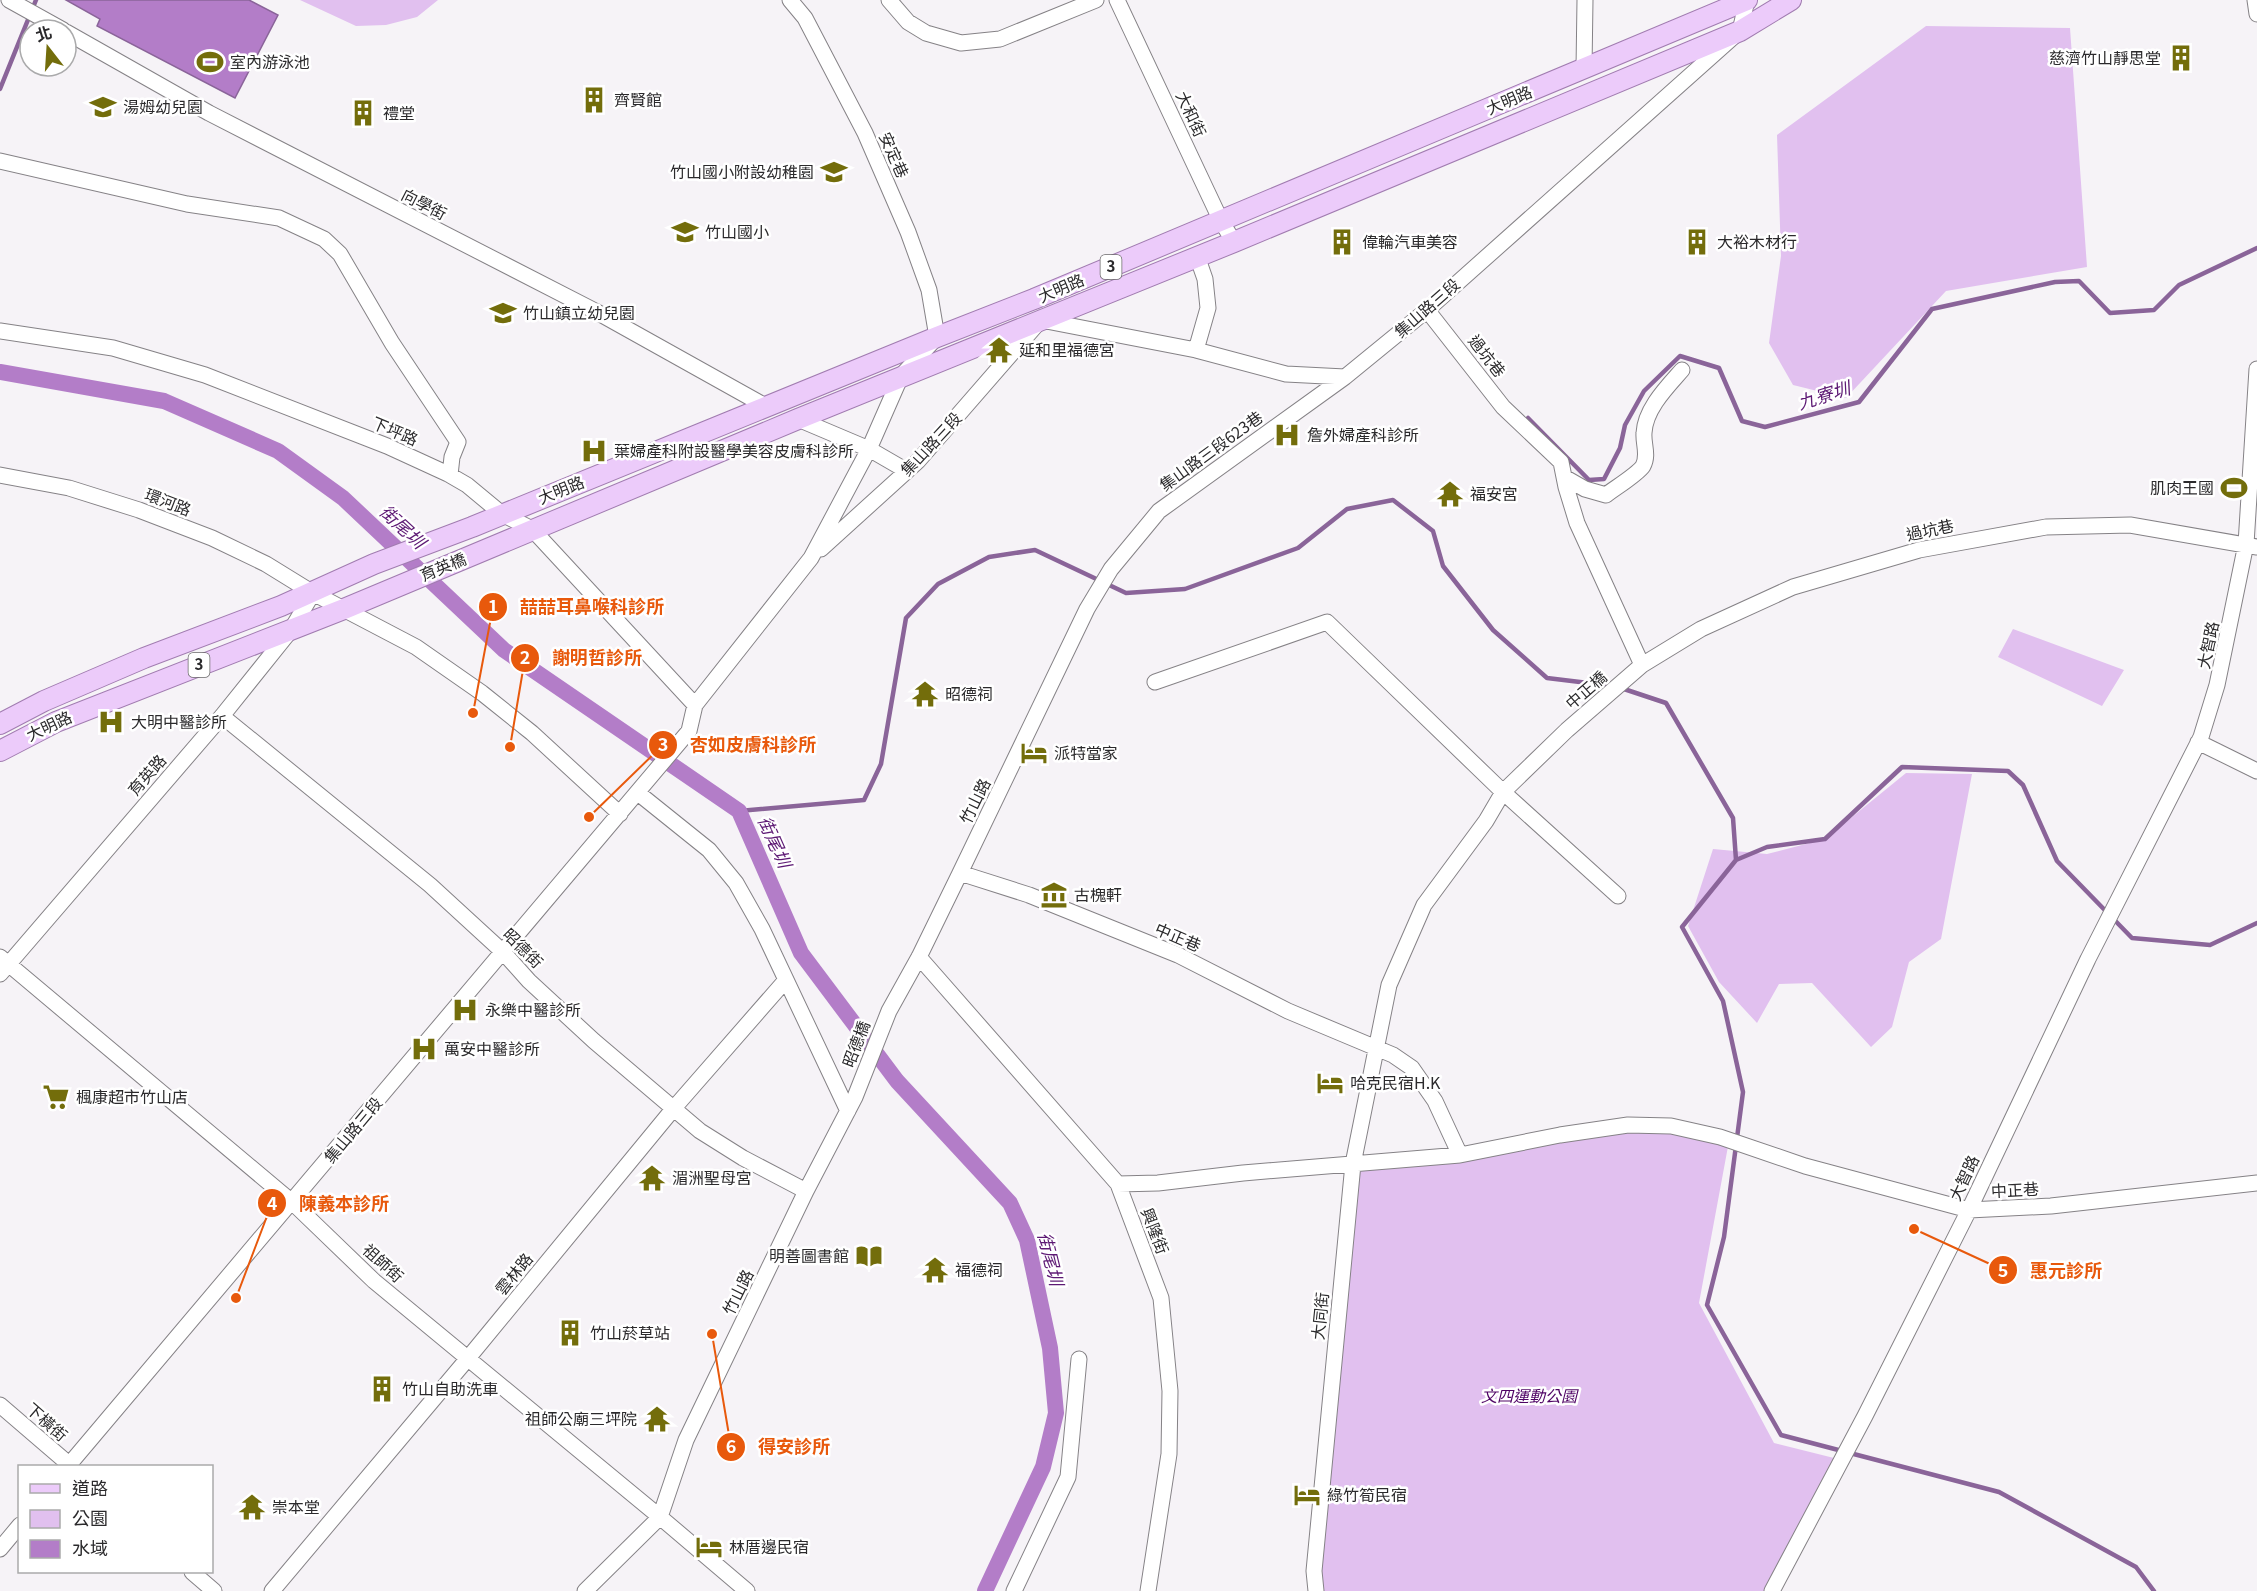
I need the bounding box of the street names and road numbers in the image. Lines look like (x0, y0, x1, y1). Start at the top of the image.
street label: 大明路 (1482, 79, 1535, 120)
street label: 大和街 (1171, 87, 1213, 140)
street label: 安定巷 (874, 128, 916, 181)
street label: 向學街 (398, 182, 451, 225)
road number: 3 (1100, 255, 1122, 279)
street label: 大明路 (1034, 267, 1087, 308)
street label: 集山路三段 (1388, 272, 1464, 343)
street label: 過坑巷 (1464, 329, 1512, 382)
street label: 集山路三段623巷 (1154, 404, 1267, 496)
street label: 集山路三段 (894, 406, 966, 481)
street label: 下坪路 (369, 410, 422, 451)
street label: 大明路 (534, 469, 587, 509)
street label: 環河路 (142, 481, 195, 521)
street label: 過坑巷 (1904, 512, 1956, 546)
street label: 育英橋 (416, 546, 469, 586)
street label: 大智路 (2190, 619, 2224, 671)
road number: 3 (188, 653, 210, 677)
street label: 中正橋 (1559, 664, 1611, 714)
street label: 大明路 (22, 704, 75, 746)
street label: 育英路 (121, 748, 171, 800)
street label: 竹山路 (953, 774, 995, 827)
street label: 中正巷 (1152, 916, 1205, 957)
street label: 昭德街 (498, 922, 549, 973)
street label: 昭德橋 (835, 1017, 875, 1070)
street label: 集山路三段 (317, 1091, 387, 1168)
street label: 大智路 (1942, 1151, 1984, 1204)
street label: 中正巷 (1990, 1176, 2040, 1202)
street label: 興隆街 (1136, 1204, 1176, 1257)
street label: 祖師街 (358, 1237, 410, 1287)
street label: 雲林路 (489, 1247, 538, 1300)
street label: 竹山路 (716, 1265, 758, 1318)
street label: 大同街 (1305, 1291, 1333, 1341)
street label: 下橫街 (22, 1396, 74, 1446)

